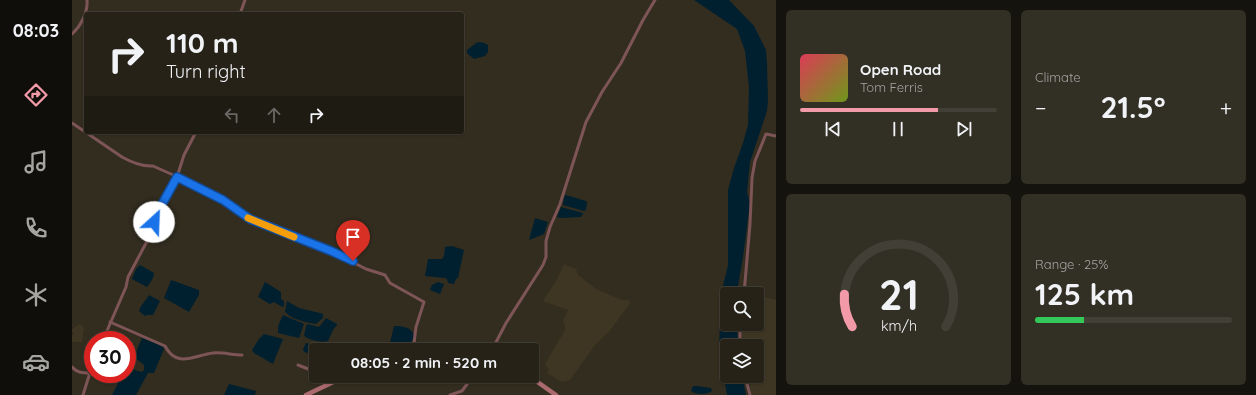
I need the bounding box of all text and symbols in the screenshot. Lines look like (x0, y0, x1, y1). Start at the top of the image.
text: 08:03 (13, 19, 59, 42)
text: 110 m (166, 25, 239, 60)
icon: right (100, 28, 152, 80)
text: Turn right (166, 60, 246, 83)
text: Open Road (860, 60, 941, 79)
text: Climate (1035, 69, 1081, 85)
text: Tom Ferris (860, 79, 923, 95)
icon: directions (22, 81, 50, 109)
text: 21.5° (1100, 88, 1166, 126)
text: − (1035, 94, 1046, 122)
text: + (1220, 94, 1232, 122)
icon: left (221, 104, 243, 126)
icon: ahead (263, 104, 285, 126)
icon: right (305, 104, 327, 126)
icon: previous (822, 118, 844, 140)
icon: pause (887, 118, 909, 140)
icon: next (953, 118, 975, 140)
icon: music (22, 148, 50, 176)
position arrow (133, 201, 175, 243)
icon: phone (22, 214, 50, 242)
pin (336, 220, 370, 261)
icon: arrive (342, 226, 364, 248)
text: Range · 25% (1035, 256, 1108, 272)
text: 21 (879, 268, 918, 320)
text: 125 km (1035, 275, 1134, 313)
icon: climate (22, 281, 50, 309)
map controls (720, 287, 764, 383)
button: search (720, 287, 764, 331)
text: km/h (880, 317, 917, 335)
speed limit sign: 30 (84, 331, 136, 383)
button: layers (720, 339, 764, 383)
icon: car (22, 348, 50, 376)
text: 08:05 · 2 min · 520 m (351, 353, 497, 372)

